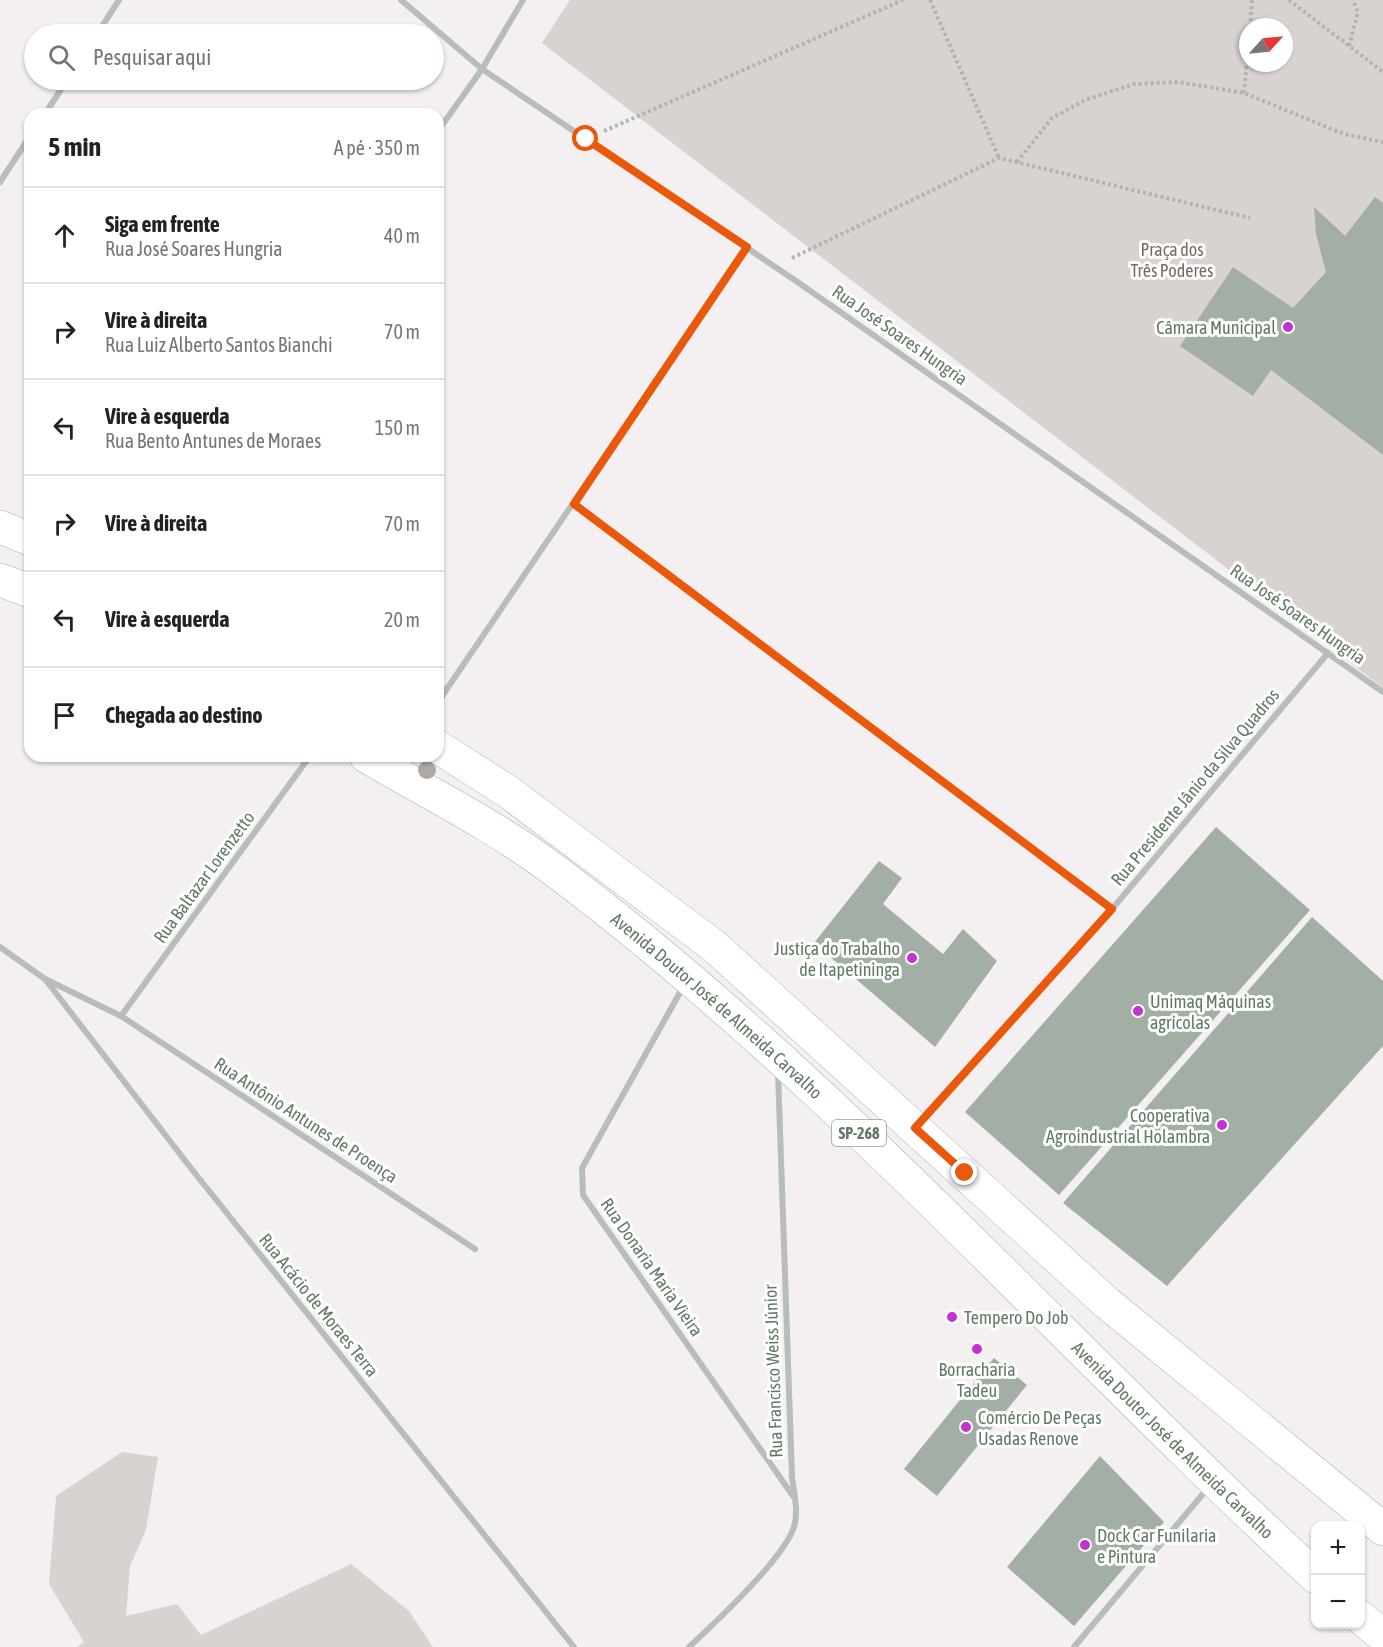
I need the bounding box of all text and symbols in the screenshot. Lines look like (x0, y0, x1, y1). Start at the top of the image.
north arrow (1239, 18, 1293, 72)
search box (24, 24, 444, 90)
icon: search (45, 41, 78, 74)
text: Pesquisar aqui (93, 44, 211, 70)
route start (572, 125, 598, 151)
text: 5 min (48, 132, 101, 162)
text: A pé · 350 m (334, 136, 420, 159)
text: Siga em frente (105, 211, 220, 237)
icon: ahead (48, 219, 81, 252)
text: 40 m (384, 224, 420, 247)
text: Rua José Soares Hungria (105, 237, 283, 260)
park label: Praça dos Três Poderes (1131, 239, 1213, 281)
street label: Rua José Soares Hungria (828, 281, 972, 389)
text: Vire à direita (105, 307, 207, 333)
icon: right (48, 315, 81, 348)
place label: Câmara Municipal (1156, 317, 1276, 338)
text: 70 m (384, 320, 420, 343)
marker: Câmara Municipal (1281, 320, 1295, 334)
text: Rua Luiz Alberto Santos Bianchi (105, 333, 333, 356)
text: Vire à esquerda (105, 403, 230, 429)
icon: left (48, 411, 81, 444)
text: 150 m (375, 416, 420, 439)
text: Rua Bento Antunes de Moraes (105, 429, 321, 452)
icon: right (48, 507, 81, 540)
text: Vire à direita (105, 510, 207, 536)
text: 70 m (384, 512, 420, 535)
street label: Rua José Soares Hungria (1226, 560, 1370, 668)
icon: left (48, 603, 81, 636)
text: Vire à esquerda (105, 606, 230, 632)
text: 20 m (384, 608, 420, 631)
street label: Rua Presidente Jânio da Silva Quadros (1107, 684, 1283, 890)
icon: arrive (48, 699, 81, 732)
text: Chegada ao destino (105, 702, 263, 728)
street label: Rua Baltazar Lorenzetto (149, 807, 259, 947)
street label: Avenida Doutor José de Almeida Carvalho (607, 908, 827, 1103)
place label: Justiça do Trabalho de Itapetininga (774, 938, 900, 980)
marker: Justiça do Trabalho de Itapetininga (905, 951, 919, 965)
place label: Unimaq Máquinas agrícolas (1150, 991, 1271, 1033)
marker: Unimaq Máquinas agrícolas (1131, 1004, 1145, 1018)
street label: Rua Antônio Antunes de Proença (210, 1053, 402, 1187)
place label: Cooperativa Agroindustrial Holambra (1046, 1105, 1210, 1147)
marker: Cooperativa Agroindustrial Holambra (1215, 1118, 1229, 1132)
road number: SP-268 (832, 1120, 886, 1146)
route end (951, 1159, 977, 1185)
street label: Rua Donaria Maria Vieira (596, 1194, 708, 1340)
street label: Rua Acácio de Moraes Terra (255, 1229, 383, 1381)
street label: Rua Francisco Weiss Júnior (759, 1283, 787, 1458)
place label: Tempero Do Job (964, 1307, 1069, 1328)
marker: Tempero Do Job (945, 1310, 959, 1324)
street label: Avenida Doutor José de Almeida Carvalho (1068, 1337, 1278, 1543)
marker: Borracharia Tadeu (970, 1342, 984, 1356)
place label: Borracharia Tadeu (938, 1359, 1016, 1401)
place label: Comércio De Peças Usadas Renove (978, 1407, 1102, 1449)
marker: Comércio De Peças Usadas Renove (959, 1420, 973, 1434)
map controls (1311, 1521, 1365, 1629)
button: + (1311, 1521, 1365, 1575)
place label: Dock Car Funilaria e Pintura (1097, 1525, 1216, 1567)
marker: Dock Car Funilaria e Pintura (1078, 1538, 1092, 1552)
button: − (1311, 1575, 1365, 1629)

